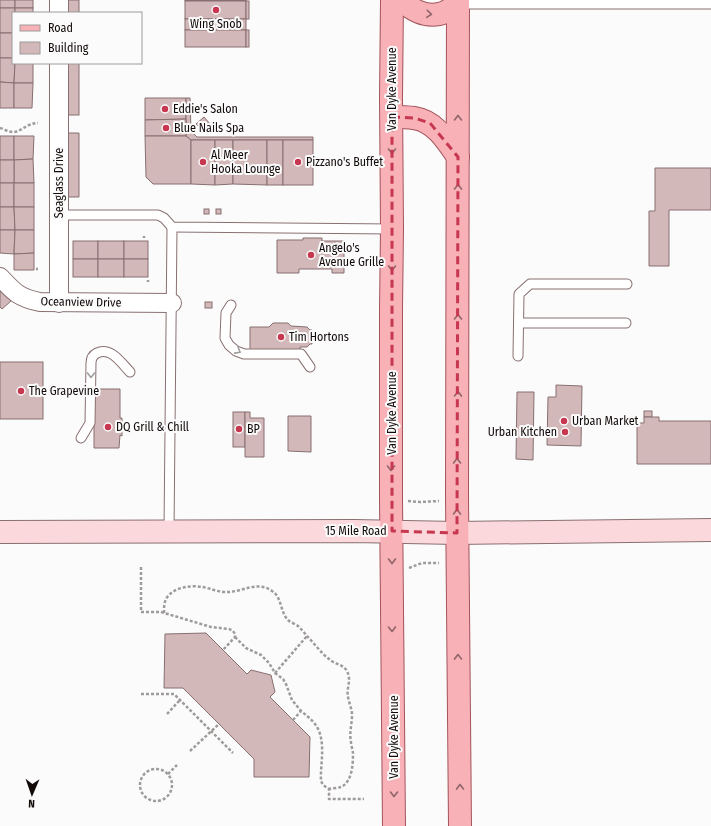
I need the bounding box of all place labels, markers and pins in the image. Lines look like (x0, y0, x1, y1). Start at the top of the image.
marker: Wing Snob (211, 5, 221, 15)
place label: Wing Snob (190, 17, 242, 31)
place label: Eddie's Salon (173, 102, 238, 116)
marker: Eddie's Salon (160, 104, 170, 114)
place label: Blue Nails Spa (174, 121, 244, 135)
marker: Blue Nails Spa (161, 123, 171, 133)
place label: Al Meer Hooka Lounge (211, 148, 280, 176)
place label: Pizzano's Buffet (306, 155, 383, 169)
marker: Al Meer Hooka Lounge (198, 157, 208, 167)
marker: Pizzano's Buffet (293, 157, 303, 167)
place label: Angelo's Avenue Grille (319, 241, 384, 269)
marker: Angelo's Avenue Grille (306, 250, 316, 260)
place label: Tim Hortons (289, 330, 349, 344)
marker: Tim Hortons (276, 332, 286, 342)
place label: The Grapevine (29, 384, 99, 398)
marker: The Grapevine (16, 386, 26, 396)
place label: Urban Market (572, 414, 639, 428)
marker: Urban Market (559, 416, 569, 426)
place label: DQ Grill & Chill (116, 420, 189, 434)
marker: DQ Grill & Chill (103, 422, 113, 432)
place label: BP (247, 422, 260, 436)
marker: BP (234, 424, 244, 434)
place label: Urban Kitchen (488, 425, 557, 439)
marker: Urban Kitchen (560, 427, 570, 437)

